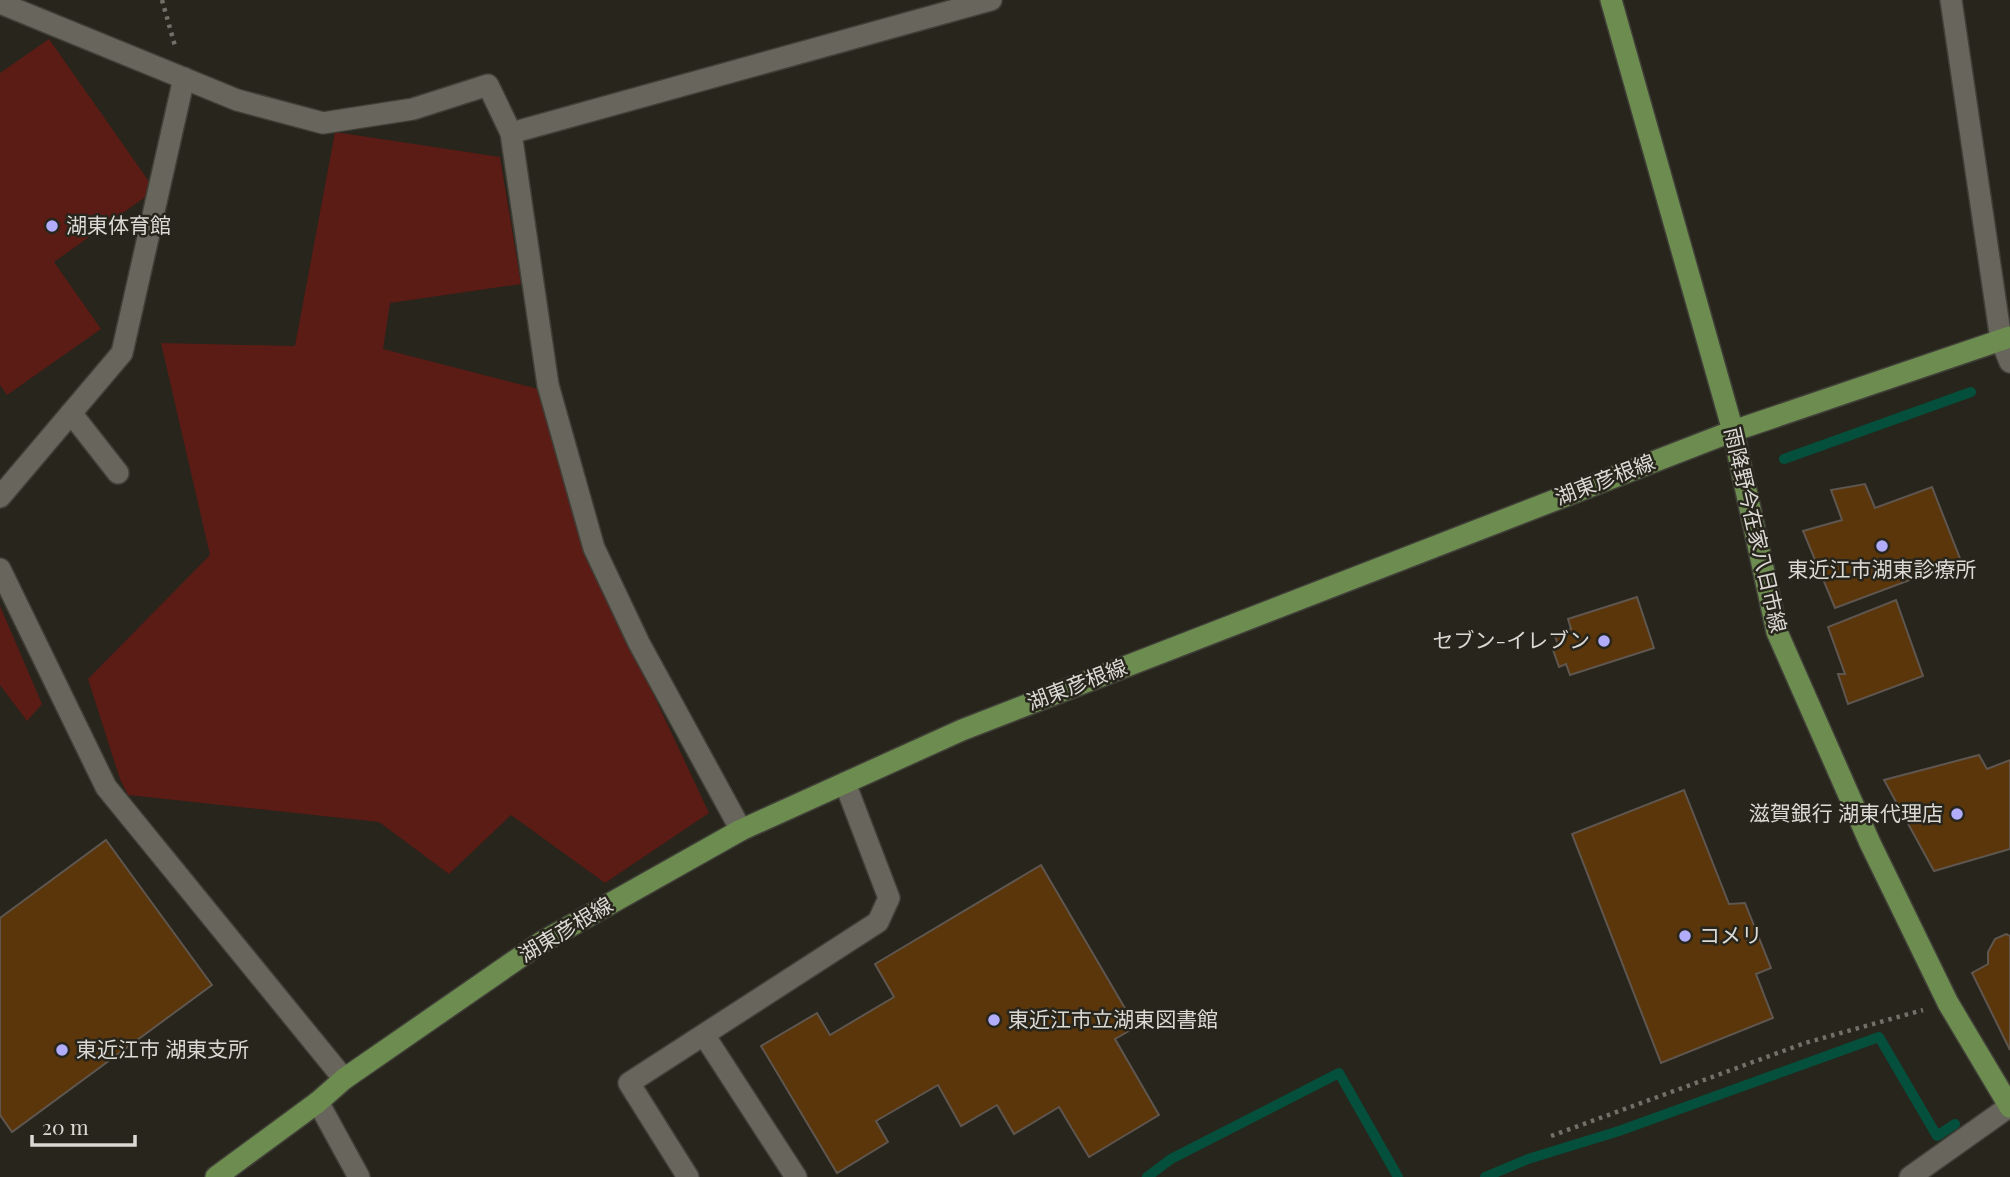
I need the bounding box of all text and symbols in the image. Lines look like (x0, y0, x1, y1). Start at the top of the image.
place label: 湖東体育館 (66, 210, 171, 238)
marker: 湖東体育館 (44, 218, 60, 234)
street label: 雨降野今在家八日市線 (1720, 424, 1794, 635)
street label: 湖東彦根線 (1550, 446, 1658, 510)
marker: 東近江市湖東診療所 (1874, 538, 1890, 554)
place label: 東近江市湖東診療所 (1788, 554, 1977, 582)
place label: セブン-イレブン (1433, 625, 1590, 653)
marker: セブン-イレブン (1596, 633, 1612, 649)
street label: 湖東彦根線 (1022, 651, 1130, 715)
place label: 滋賀銀行 湖東代理店 (1749, 798, 1943, 826)
marker: 滋賀銀行 湖東代理店 (1949, 806, 1965, 822)
street label: 湖東彦根線 (513, 889, 617, 967)
place label: コメリ (1699, 920, 1762, 948)
marker: コメリ (1677, 928, 1693, 944)
place label: 東近江市立湖東図書館 (1008, 1004, 1218, 1032)
marker: 東近江市立湖東図書館 (986, 1012, 1002, 1028)
place label: 東近江市 湖東支所 (76, 1034, 249, 1062)
marker: 東近江市 湖東支所 (54, 1042, 70, 1058)
scale bar (32, 1104, 135, 1148)
text: 20 m (42, 1112, 89, 1140)

